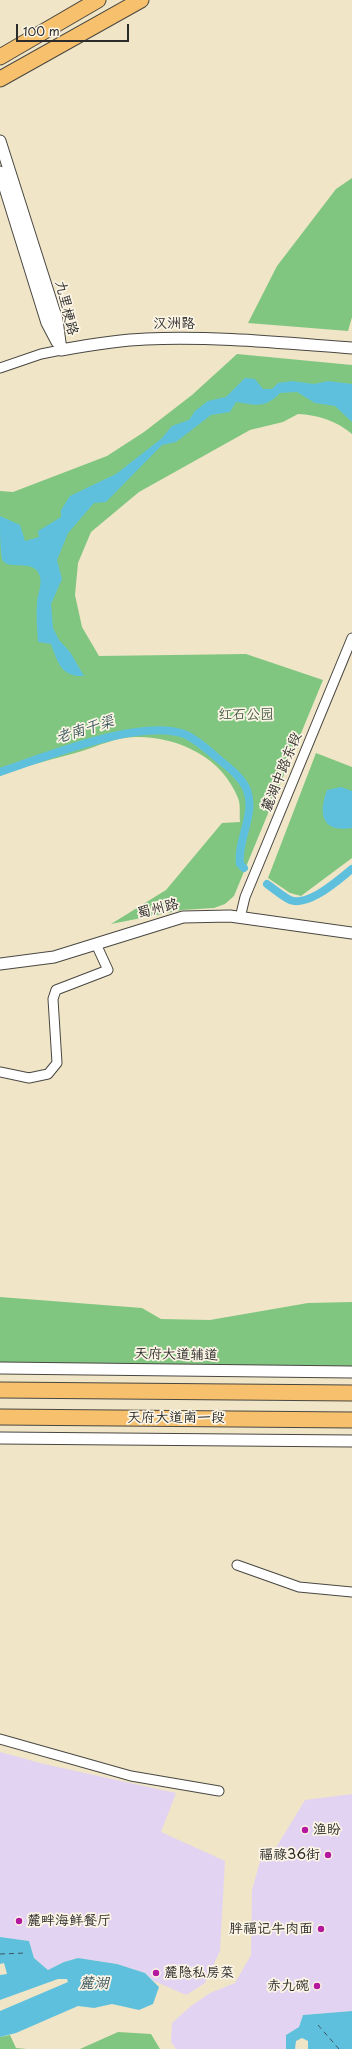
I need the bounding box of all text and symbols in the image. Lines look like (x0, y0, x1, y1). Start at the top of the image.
scale bar (18, 16, 131, 42)
text: 100 m (23, 22, 60, 40)
street label: 九里梗路 (51, 279, 81, 337)
street label: 汉洲路 (153, 316, 195, 332)
park label: 红石公园 (218, 707, 274, 723)
water label: 老南干渠 (54, 713, 116, 747)
street label: 麓湖中路东段 (258, 730, 306, 814)
street label: 蜀州路 (136, 896, 180, 922)
street label: 天府大道辅道 (134, 1346, 218, 1364)
street label: 天府大道南一段 (127, 1410, 225, 1426)
place label: 渔盼 (313, 1822, 341, 1838)
marker: 渔盼 (300, 1825, 310, 1835)
place label: 福禄36街 (259, 1847, 320, 1863)
marker: 福禄36街 (323, 1850, 333, 1860)
place label: 麓畔海鲜餐厅 (27, 1913, 111, 1929)
marker: 麓畔海鲜餐厅 (14, 1916, 24, 1926)
place label: 胖福记牛肉面 (229, 1921, 313, 1937)
marker: 胖福记牛肉面 (316, 1924, 326, 1934)
place label: 麓隐私房菜 (164, 1965, 234, 1981)
marker: 麓隐私房菜 (151, 1968, 161, 1978)
water label: 麓湖 (79, 1975, 109, 1993)
place label: 赤九碗 (267, 1978, 309, 1994)
marker: 赤九碗 (312, 1981, 322, 1991)

